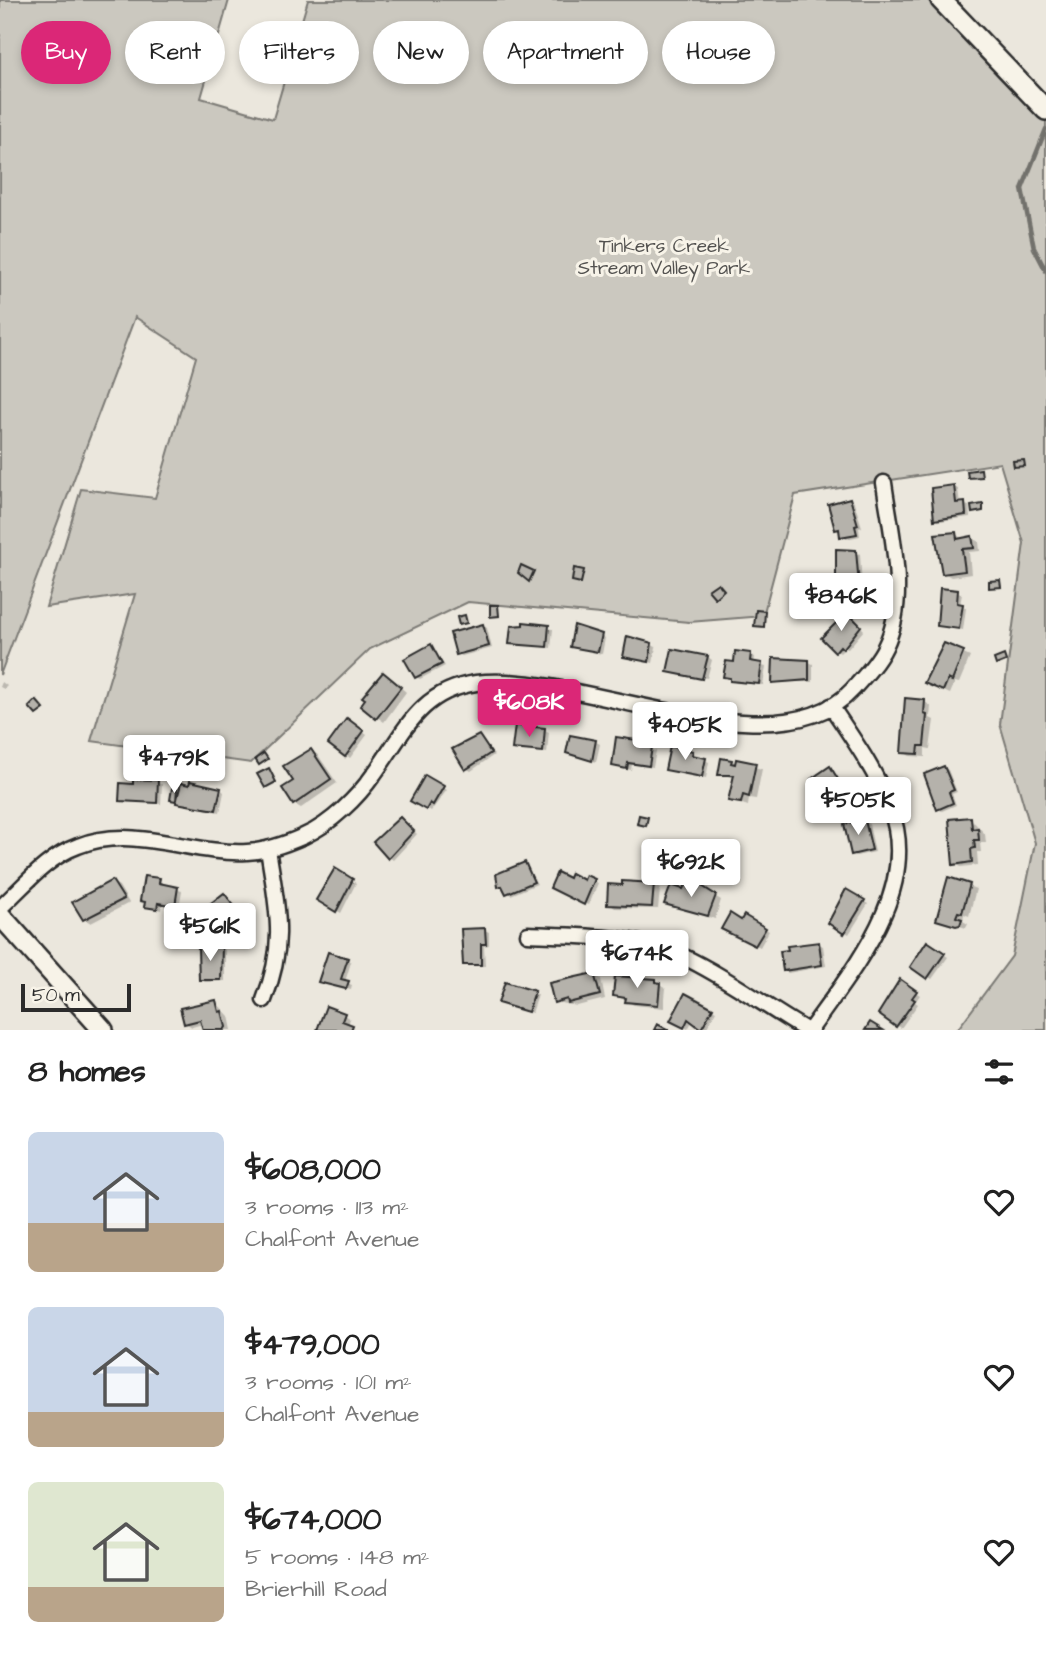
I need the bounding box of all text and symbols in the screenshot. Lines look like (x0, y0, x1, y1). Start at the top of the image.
chip: Buy (21, 21, 111, 84)
chip: Rent (125, 21, 225, 84)
chip: Filters (239, 21, 359, 84)
chip: New (373, 21, 469, 84)
chip: Apartment (483, 21, 648, 84)
chip: House (662, 21, 775, 84)
park label: Tinkers Creek Stream Valley Park (578, 233, 751, 283)
pin: $846K (792, 574, 890, 633)
text: $846K (805, 580, 877, 612)
pin: $608K (480, 680, 578, 739)
text: $608K (494, 686, 564, 718)
pin: $405K (636, 702, 734, 762)
text: $405K (648, 709, 722, 741)
pin: $479K (125, 736, 223, 795)
text: $479K (139, 742, 209, 774)
pin: $505K (809, 778, 907, 837)
text: $505K (821, 784, 895, 816)
pin: $692K (642, 839, 740, 899)
text: $692K (657, 846, 725, 878)
pin: $561K (161, 904, 259, 963)
text: $561K (180, 910, 240, 942)
pin: $674K (588, 930, 686, 990)
text: $674K (602, 937, 672, 969)
scale bar (21, 981, 131, 1013)
text: 50 m (32, 982, 80, 1009)
text: 8 homes (28, 1051, 146, 1093)
icon: filters (980, 1053, 1018, 1091)
text: $608,000 (245, 1149, 381, 1191)
icon: home (84, 1160, 168, 1244)
icon: heart (980, 1183, 1018, 1221)
text: 3 rooms · 113 m² (245, 1191, 409, 1223)
text: Chalfont Avenue (245, 1223, 419, 1255)
text: $479,000 (245, 1324, 380, 1366)
icon: home (84, 1335, 168, 1419)
icon: heart (980, 1358, 1018, 1396)
text: 3 rooms · 101 m² (245, 1366, 412, 1398)
text: Chalfont Avenue (245, 1398, 419, 1430)
text: $674,000 (245, 1499, 382, 1541)
icon: home (84, 1510, 168, 1594)
icon: heart (980, 1533, 1018, 1571)
text: 5 rooms · 148 m² (245, 1541, 429, 1573)
text: Brierhill Road (245, 1573, 387, 1605)

